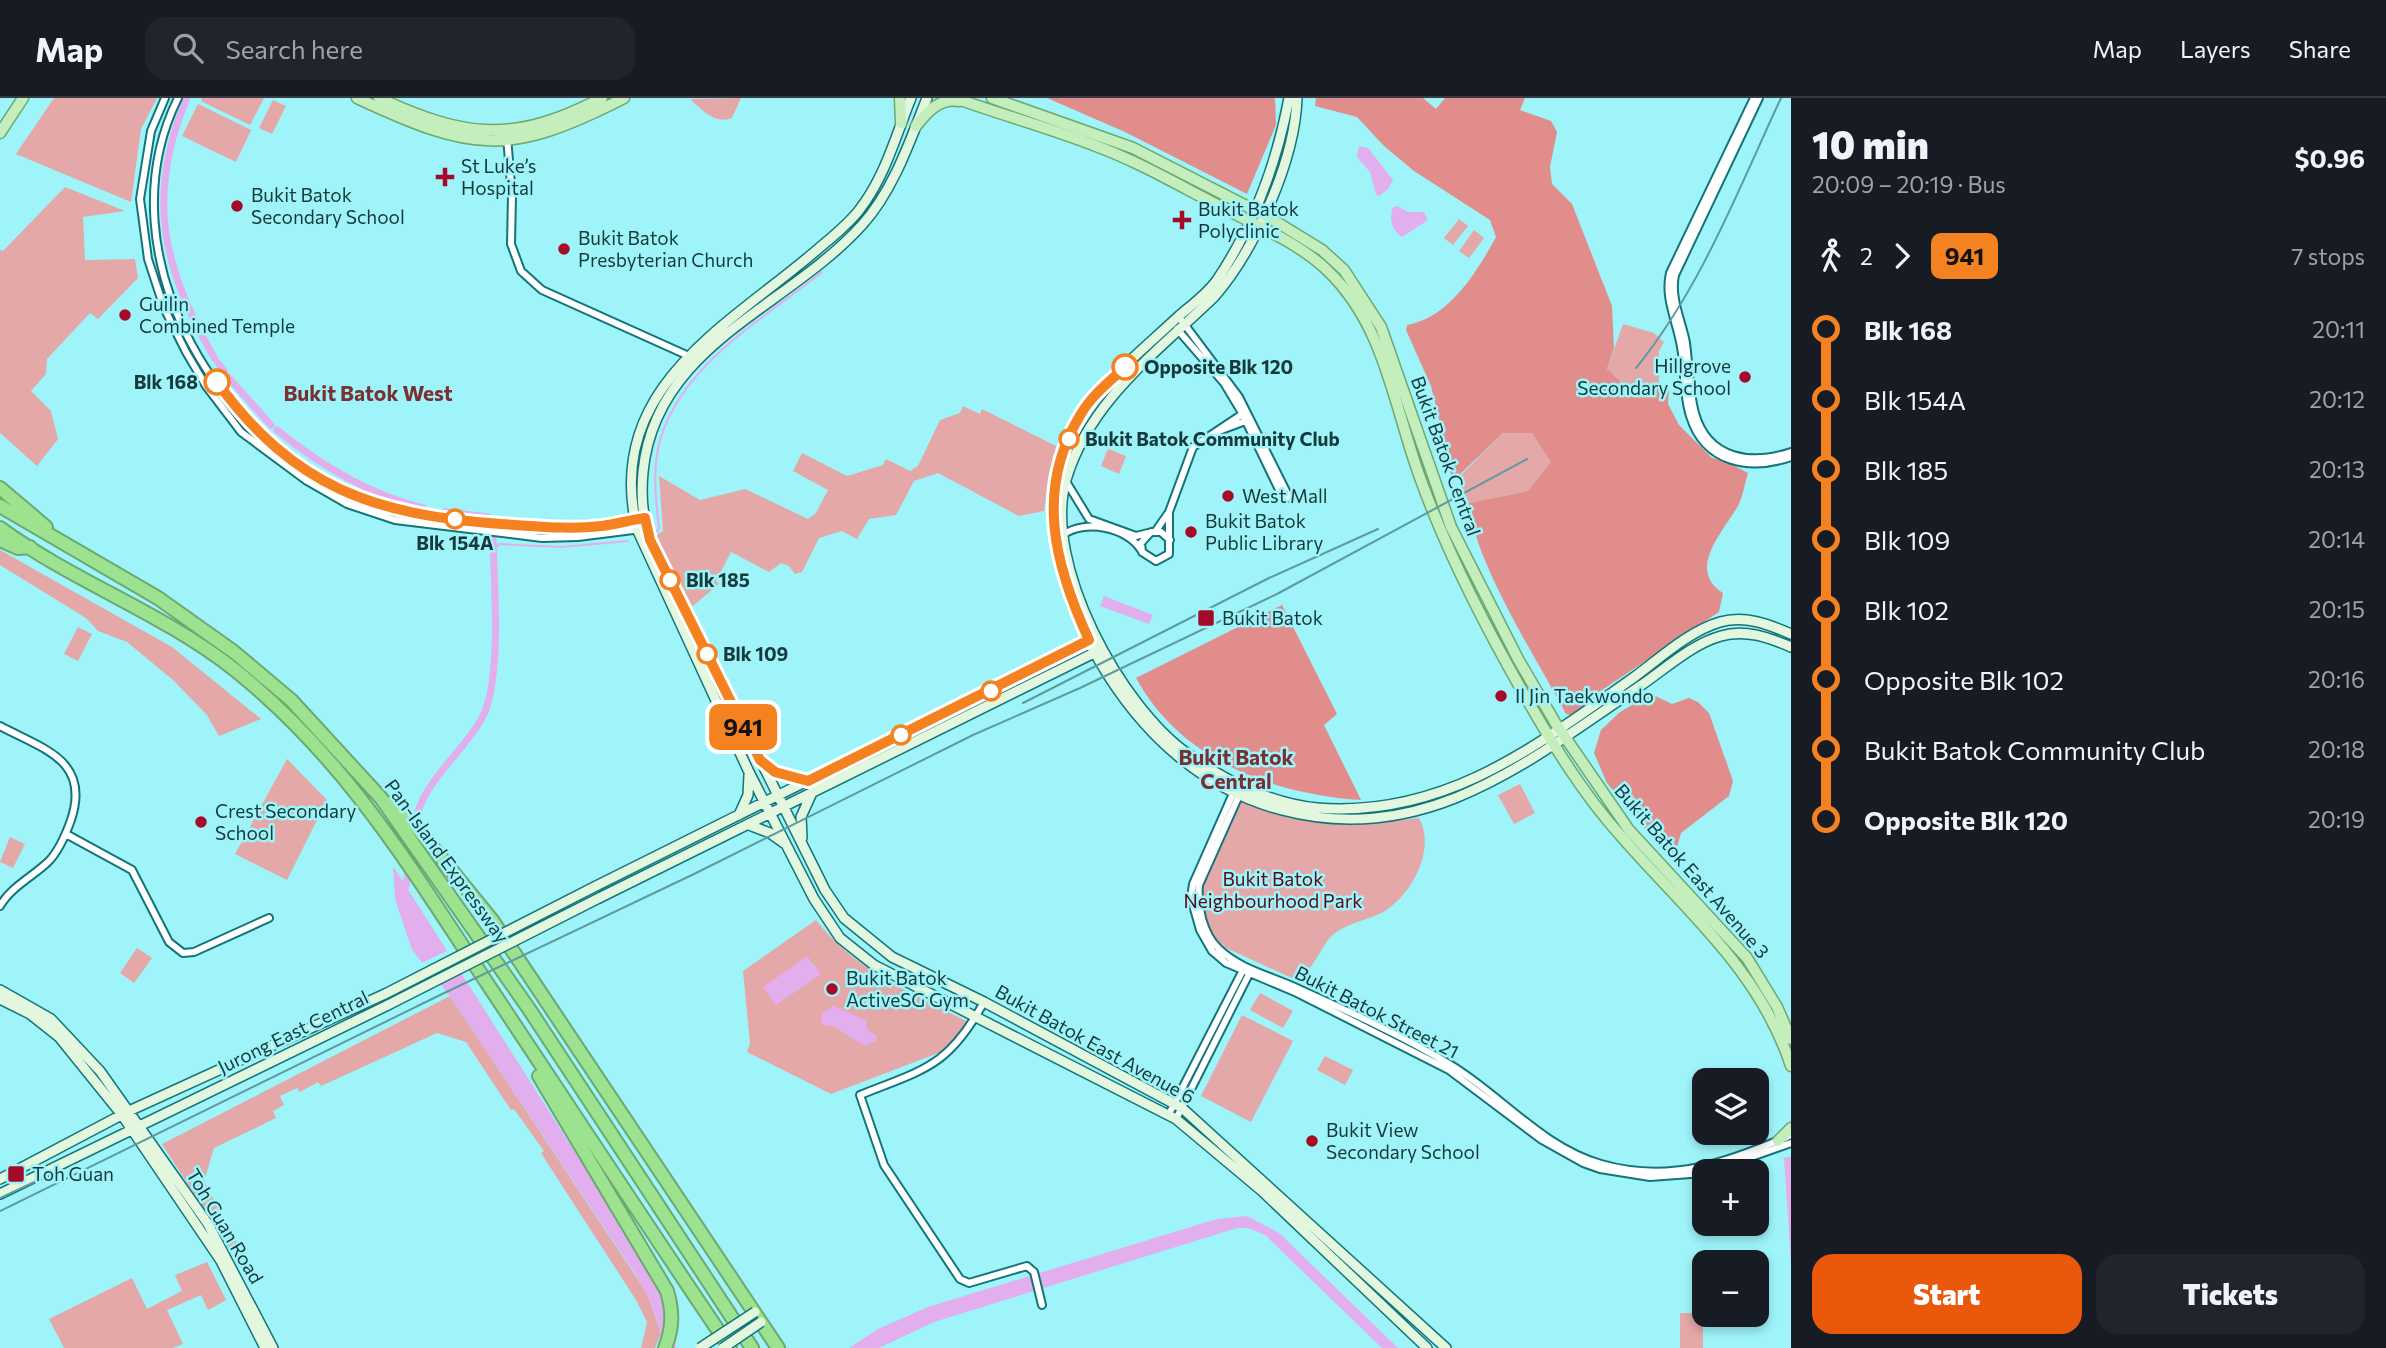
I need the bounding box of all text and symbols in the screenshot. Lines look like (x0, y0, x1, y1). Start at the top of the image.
search box (145, 17, 635, 80)
text: Map (35, 28, 103, 69)
icon: search (169, 29, 207, 67)
text: Search here (225, 33, 363, 64)
text: Map (2093, 34, 2142, 63)
text: Layers (2180, 34, 2251, 63)
text: Share (2289, 34, 2351, 63)
text: 10 min (1812, 120, 1929, 167)
text: $0.96 (2295, 142, 2365, 173)
place label: St Luke’s Hospital (461, 154, 536, 199)
marker: St Luke’s Hospital (435, 167, 455, 187)
text: 20:09 – 20:19 · Bus (1812, 170, 2006, 198)
place label: Bukit Batok Secondary School (251, 183, 405, 228)
place label: Bukit Batok Polyclinic (1198, 197, 1299, 242)
marker: Bukit Batok Secondary School (229, 198, 245, 214)
marker: Bukit Batok Polyclinic (1172, 210, 1192, 230)
place label: Bukit Batok Presbyterian Church (578, 226, 753, 271)
icon: walk (1812, 237, 1850, 275)
icon: forward (1883, 237, 1921, 275)
marker: Bukit Batok Presbyterian Church (556, 241, 572, 257)
text: 941 (1945, 241, 1984, 270)
text: 2 (1860, 242, 1873, 270)
text: 7 stops (2291, 242, 2365, 270)
place label: Guilin Combined Temple (139, 292, 295, 337)
marker: Guilin Combined Temple (117, 307, 133, 323)
text: Blk 168 (1864, 314, 1952, 345)
text: 20:11 (2312, 315, 2365, 343)
marker: Opposite Blk 120 (1112, 354, 1138, 380)
place label: Hillgrove Secondary School (1577, 354, 1731, 399)
place label: Opposite Blk 120 (1144, 355, 1293, 378)
marker: Blk 168 (204, 369, 230, 395)
marker: Hillgrove Secondary School (1737, 369, 1753, 385)
place label: Blk 168 (134, 370, 198, 393)
street label: Bukit Batok Central (1407, 373, 1486, 539)
district label: Bukit Batok West (283, 380, 453, 405)
text: Blk 154A (1864, 384, 1966, 415)
text: 20:12 (2309, 385, 2365, 413)
place label: Bukit Batok Community Club (1085, 427, 1340, 450)
marker: Bukit Batok Community Club (1059, 429, 1079, 449)
text: Blk 185 (1864, 454, 1948, 485)
text: 20:13 (2309, 455, 2365, 483)
place label: West Mall (1242, 484, 1328, 507)
marker: West Mall (1220, 488, 1236, 504)
marker: Blk 154A (445, 509, 465, 529)
place label: Bukit Batok Public Library (1205, 509, 1323, 554)
marker: Bukit Batok Public Library (1183, 524, 1199, 540)
text: Blk 109 (1864, 524, 1950, 555)
text: 20:14 (2308, 525, 2365, 553)
place label: Blk 154A (416, 531, 494, 554)
place label: Blk 185 (686, 568, 750, 591)
marker: Blk 185 (660, 570, 680, 590)
text: Blk 102 (1864, 594, 1949, 625)
text: 20:15 (2309, 595, 2365, 623)
place label: Bukit Batok (1222, 606, 1323, 629)
marker: Bukit Batok (1196, 608, 1216, 628)
place label: Blk 109 (723, 642, 788, 665)
marker: Blk 109 (697, 644, 717, 664)
text: Opposite Blk 102 (1864, 664, 2064, 695)
text: 20:16 (2308, 665, 2365, 693)
unlabelled marker (981, 681, 1001, 701)
place label: Il Jin Taekwondo (1515, 684, 1654, 707)
marker: Il Jin Taekwondo (1493, 688, 1509, 704)
line badge: 941 (703, 704, 783, 750)
text: 941 (723, 712, 763, 741)
unlabelled marker (891, 725, 911, 745)
text: Bukit Batok Community Club (1864, 734, 2205, 765)
text: 20:18 (2308, 735, 2365, 763)
district label: Bukit Batok Central (1178, 744, 1294, 793)
street label: Pan-Island Expressway (380, 774, 515, 947)
street label: Bukit Batok East Avenue 3 (1610, 779, 1774, 963)
place label: Crest Secondary School (215, 799, 357, 844)
text: Opposite Blk 120 (1864, 804, 2068, 835)
text: 20:19 (2308, 805, 2365, 833)
marker: Crest Secondary School (193, 814, 209, 830)
park label: Bukit Batok Neighbourhood Park (1183, 867, 1363, 912)
street label: Bukit Batok Street 21 (1292, 960, 1463, 1063)
place label: Bukit Batok ActiveSG Gym (846, 966, 969, 1011)
street label: Bukit Batok East Avenue 6 (992, 979, 1199, 1108)
marker: Bukit Batok ActiveSG Gym (824, 981, 840, 997)
street label: Jurong East Central (214, 985, 372, 1078)
map controls (1692, 1068, 1769, 1327)
button: layers (1692, 1068, 1769, 1145)
place label: Bukit View Secondary School (1326, 1118, 1480, 1163)
marker: Bukit View Secondary School (1304, 1133, 1320, 1149)
button: + (1692, 1159, 1769, 1236)
place label: Toh Guan (32, 1162, 114, 1185)
marker: Toh Guan (6, 1164, 26, 1184)
street label: Toh Guan Road (182, 1164, 269, 1287)
button: − (1692, 1250, 1769, 1327)
button: Start (1812, 1254, 2082, 1334)
button: Tickets (2096, 1254, 2365, 1334)

